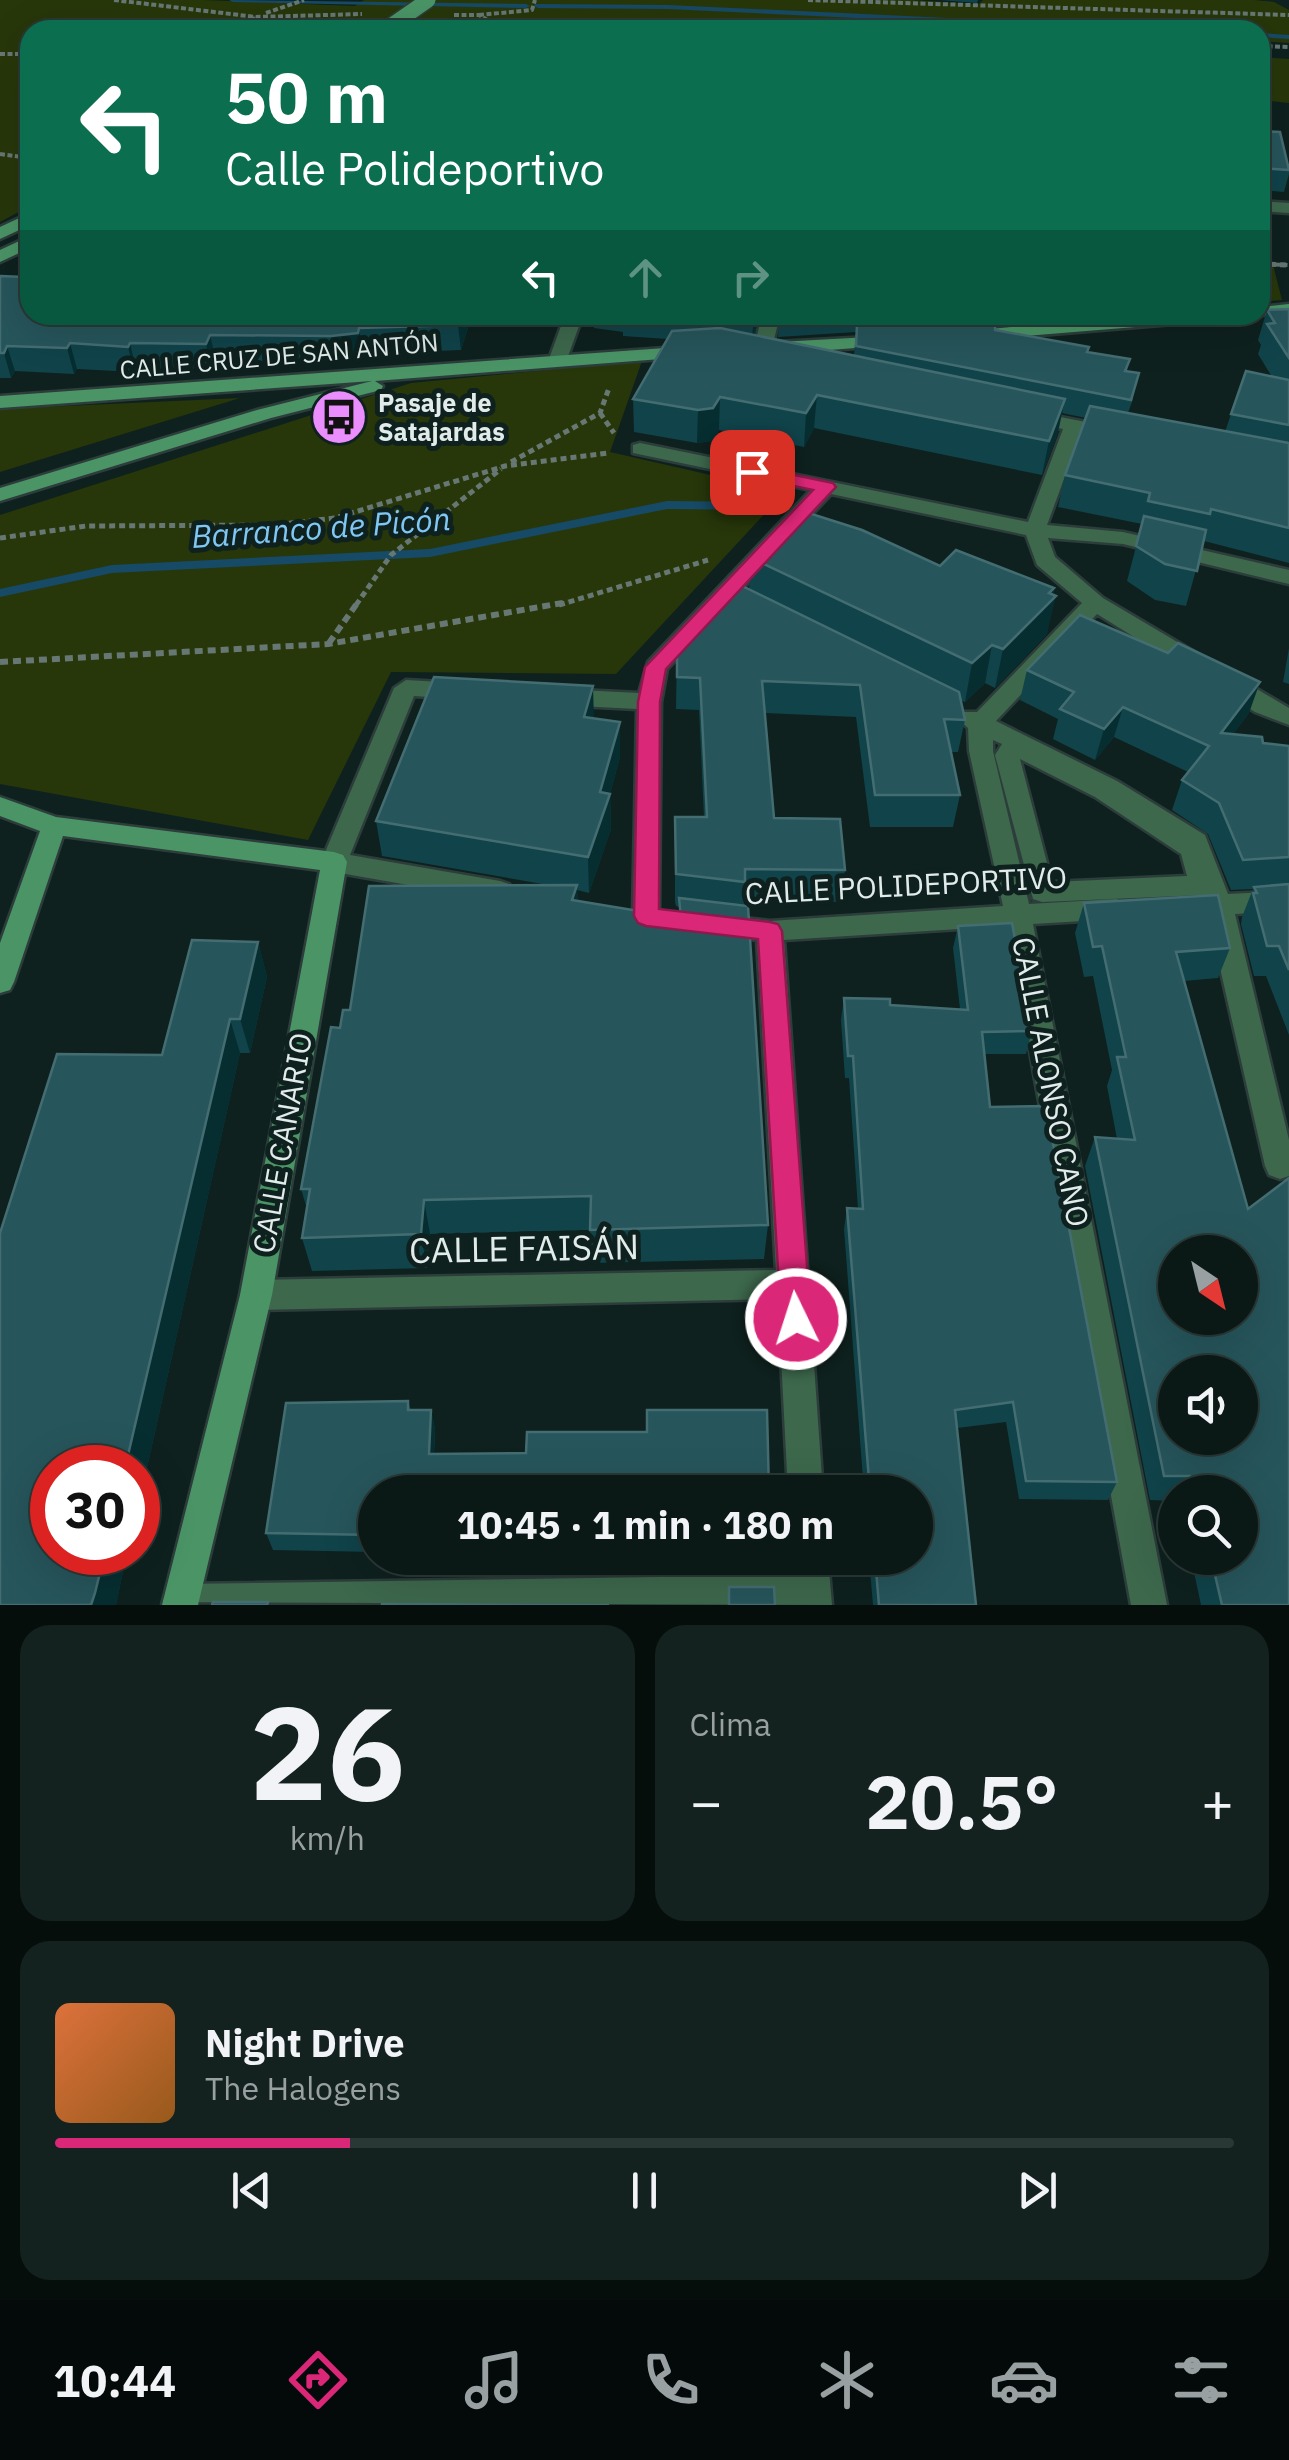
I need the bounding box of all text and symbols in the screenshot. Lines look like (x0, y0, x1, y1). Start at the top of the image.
text: 50 m (225, 51, 388, 142)
icon: left (60, 60, 190, 190)
text: Calle Polideportivo (225, 139, 604, 197)
icon: left (513, 250, 568, 305)
icon: ahead (618, 250, 673, 305)
icon: right (723, 250, 778, 305)
street label: CALLE CRUZ DE SAN ANTÓN (118, 325, 440, 386)
place label: Pasaje de Satajardas (378, 386, 505, 448)
bus stop icon: Pasaje de Satajardas (309, 387, 369, 447)
pin (710, 430, 795, 515)
icon: arrive (725, 445, 780, 500)
water label: Barranco de Picón (190, 497, 452, 557)
street label: CALLE POLIDEPORTIVO (744, 857, 1068, 912)
street label: CALLE ALONSO CANO (1004, 934, 1099, 1230)
street label: CALLE CANARIO (243, 1029, 320, 1256)
street label: CALLE FAISÁN (409, 1223, 639, 1273)
north arrow (1158, 1235, 1258, 1335)
map controls (1158, 1235, 1258, 1575)
position arrow (744, 1267, 848, 1371)
button: sound (1158, 1355, 1258, 1455)
speed limit sign: 30 (30, 1445, 160, 1575)
button: search (1158, 1475, 1258, 1575)
text: 10:45 · 1 min · 180 m (457, 1500, 834, 1549)
text: 26 (249, 1667, 405, 1836)
text: Clima (690, 1703, 771, 1745)
text: 20.5° (865, 1752, 1059, 1850)
text: − (690, 1766, 723, 1837)
text: + (1201, 1766, 1234, 1837)
text: km/h (290, 1817, 365, 1859)
text: Night Drive (205, 2018, 405, 2067)
text: The Halogens (205, 2067, 401, 2109)
icon: previous (224, 2163, 279, 2218)
icon: pause (617, 2163, 672, 2218)
icon: next (1010, 2163, 1065, 2218)
icon: directions (283, 2345, 353, 2415)
icon: music (459, 2345, 529, 2415)
icon: phone (636, 2345, 706, 2415)
icon: climate (812, 2345, 882, 2415)
icon: car (989, 2345, 1059, 2415)
icon: filters (1166, 2345, 1236, 2415)
text: 10:44 (53, 2351, 176, 2409)

